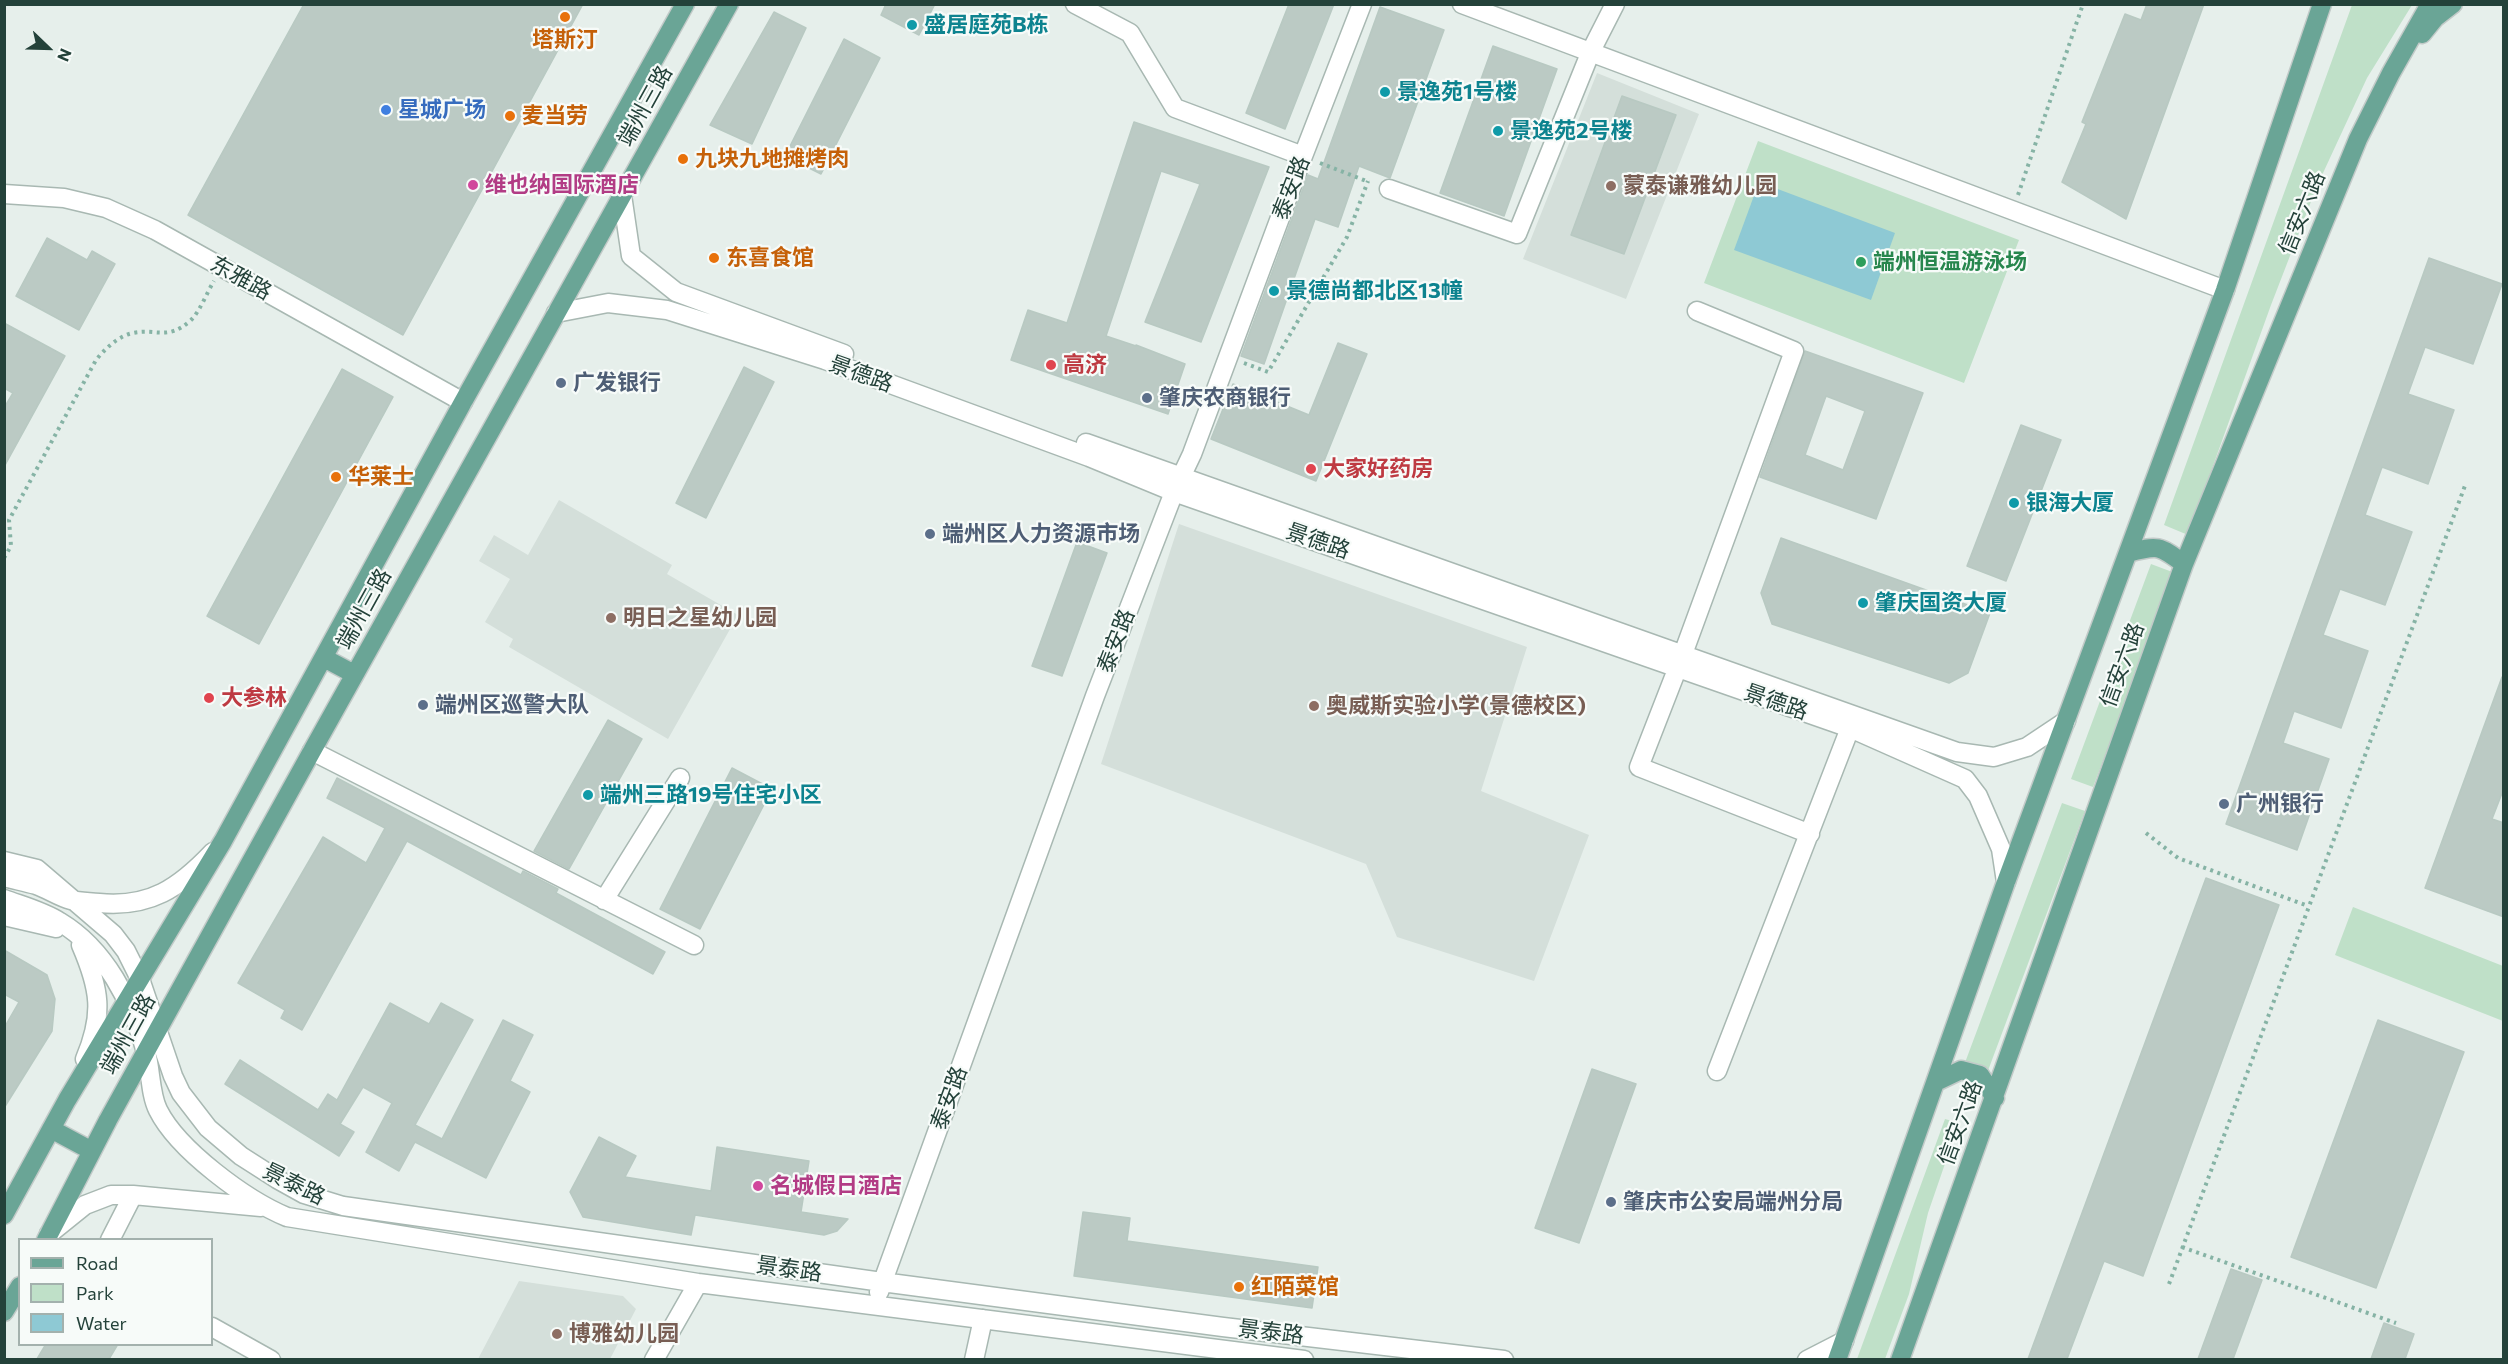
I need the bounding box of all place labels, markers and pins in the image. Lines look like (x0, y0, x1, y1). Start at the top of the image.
marker: 塔斯汀 (558, 10, 572, 24)
place label: 盛居庭苑B栋 (924, 12, 1049, 38)
marker: 盛居庭苑B栋 (905, 18, 919, 32)
place label: 塔斯汀 (532, 27, 598, 53)
place label: 景逸苑1号楼 (1397, 79, 1517, 105)
marker: 景逸苑1号楼 (1378, 85, 1392, 99)
place label: 星城广场 (398, 97, 486, 123)
marker: 星城广场 (379, 103, 393, 117)
place label: 麦当劳 (522, 103, 588, 129)
marker: 麦当劳 (503, 109, 517, 123)
place label: 景逸苑2号楼 (1510, 118, 1633, 144)
marker: 景逸苑2号楼 (1491, 124, 1505, 138)
place label: 九块九地摊烤肉 (695, 146, 849, 172)
marker: 九块九地摊烤肉 (676, 152, 690, 166)
place label: 维也纳国际酒店 (485, 172, 639, 198)
place label: 蒙泰谦雅幼儿园 (1623, 173, 1777, 199)
marker: 维也纳国际酒店 (466, 178, 480, 192)
marker: 蒙泰谦雅幼儿园 (1604, 179, 1618, 193)
place label: 东喜食馆 (726, 245, 814, 271)
place label: 端州恒温游泳场 (1873, 249, 2027, 275)
marker: 东喜食馆 (707, 251, 721, 265)
marker: 端州恒温游泳场 (1854, 255, 1868, 269)
place label: 景德尚都北区13幢 (1286, 278, 1463, 304)
marker: 景德尚都北区13幢 (1267, 284, 1281, 298)
place label: 高济 (1063, 352, 1107, 378)
marker: 高济 (1044, 358, 1058, 372)
place label: 广发银行 (573, 370, 661, 396)
marker: 广发银行 (554, 376, 568, 390)
place label: 肇庆农商银行 (1159, 385, 1291, 411)
marker: 肇庆农商银行 (1140, 391, 1154, 405)
place label: 大家好药房 (1323, 456, 1433, 482)
marker: 大家好药房 (1304, 462, 1318, 476)
place label: 华莱士 (348, 464, 414, 490)
marker: 华莱士 (329, 470, 343, 484)
place label: 银海大厦 (2026, 490, 2114, 516)
marker: 银海大厦 (2007, 496, 2021, 510)
place label: 端州区人力资源市场 (942, 521, 1140, 547)
marker: 端州区人力资源市场 (923, 527, 937, 541)
place label: 肇庆国资大厦 (1875, 590, 2007, 616)
marker: 肇庆国资大厦 (1856, 596, 1870, 610)
place label: 明日之星幼儿园 (623, 605, 777, 631)
marker: 明日之星幼儿园 (604, 611, 618, 625)
place label: 大参林 (221, 685, 287, 711)
marker: 大参林 (202, 691, 216, 705)
place label: 端州区巡警大队 (435, 692, 589, 718)
place label: 奥威斯实验小学(景德校区) (1326, 693, 1586, 719)
marker: 端州区巡警大队 (416, 698, 430, 712)
marker: 奥威斯实验小学(景德校区) (1307, 699, 1321, 713)
place label: 端州三路19号住宅小区 (600, 782, 822, 808)
marker: 端州三路19号住宅小区 (581, 788, 595, 802)
place label: 广州银行 (2236, 791, 2324, 817)
marker: 广州银行 (2217, 797, 2231, 811)
place label: 名城假日酒店 (770, 1173, 902, 1199)
marker: 名城假日酒店 (751, 1179, 765, 1193)
place label: 肇庆市公安局端州分局 (1623, 1189, 1843, 1215)
marker: 肇庆市公安局端州分局 (1604, 1195, 1618, 1209)
place label: 红陌菜馆 (1251, 1274, 1339, 1300)
marker: 红陌菜馆 (1232, 1280, 1246, 1294)
place label: 博雅幼儿园 (569, 1321, 679, 1347)
marker: 博雅幼儿园 (550, 1327, 564, 1341)

